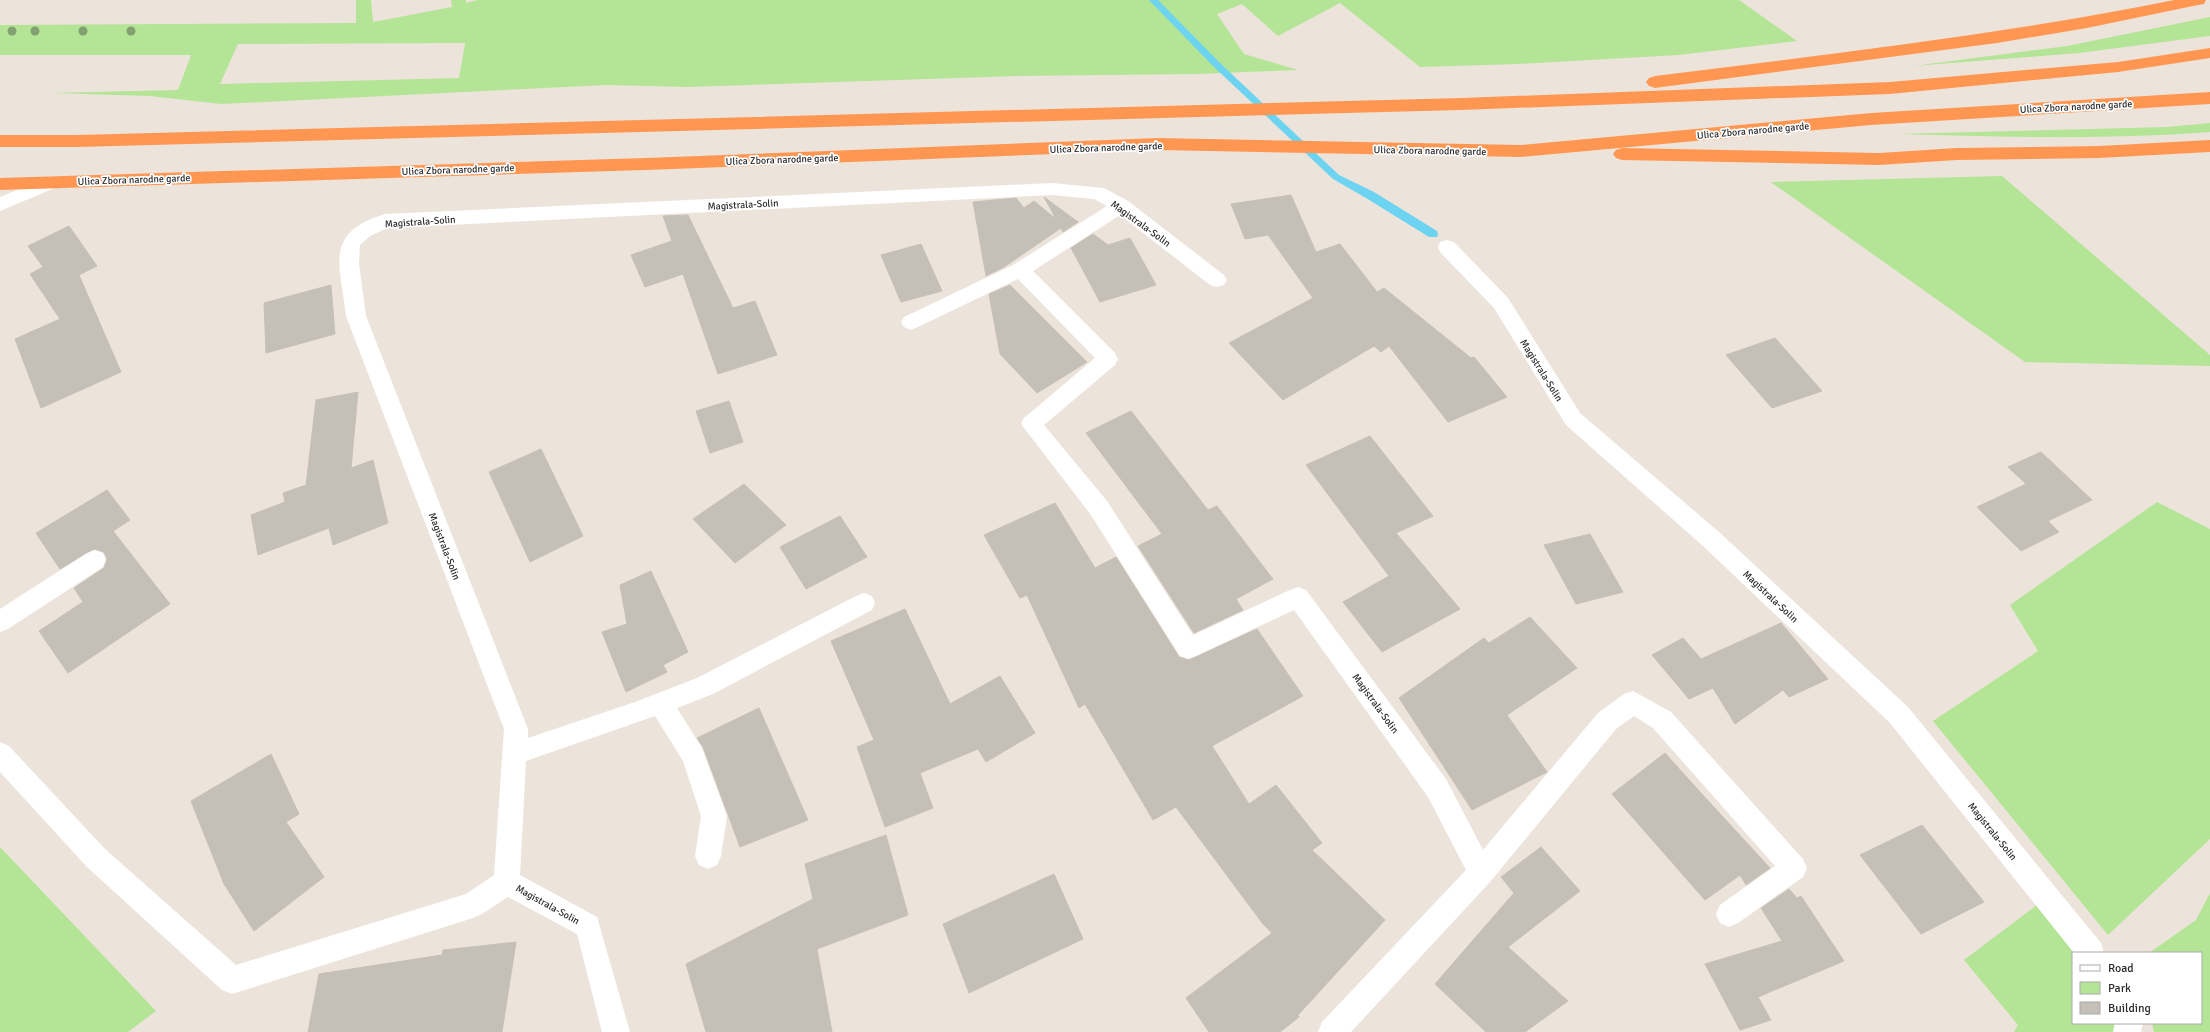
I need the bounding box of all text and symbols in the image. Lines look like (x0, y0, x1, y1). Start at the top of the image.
street label: Ulica Zbora narodne garde (2019, 98, 2133, 116)
street label: Ulica Zbora narodne garde (1696, 120, 1810, 142)
street label: Ulica Zbora narodne garde (1050, 140, 1163, 156)
street label: Ulica Zbora narodne garde (1374, 144, 1486, 158)
street label: Ulica Zbora narodne garde (726, 152, 839, 168)
street label: Ulica Zbora narodne garde (402, 162, 515, 178)
street label: Ulica Zbora narodne garde (78, 172, 191, 188)
street label: Magistrala-Solin (707, 197, 779, 213)
street label: Magistrala-Solin (1108, 198, 1173, 250)
street label: Magistrala-Solin (384, 214, 456, 230)
street label: Magistrala-Solin (1517, 337, 1565, 404)
street label: Magistrala-Solin (426, 511, 462, 582)
street label: Magistrala-Solin (1740, 568, 1800, 625)
street label: Magistrala-Solin (1349, 671, 1401, 736)
street label: Magistrala-Solin (1965, 800, 2019, 863)
street label: Magistrala-Solin (514, 882, 581, 927)
legend (2072, 952, 2202, 1024)
text: Road (2108, 961, 2134, 976)
text: Park (2108, 981, 2131, 996)
text: Building (2108, 1001, 2151, 1016)

